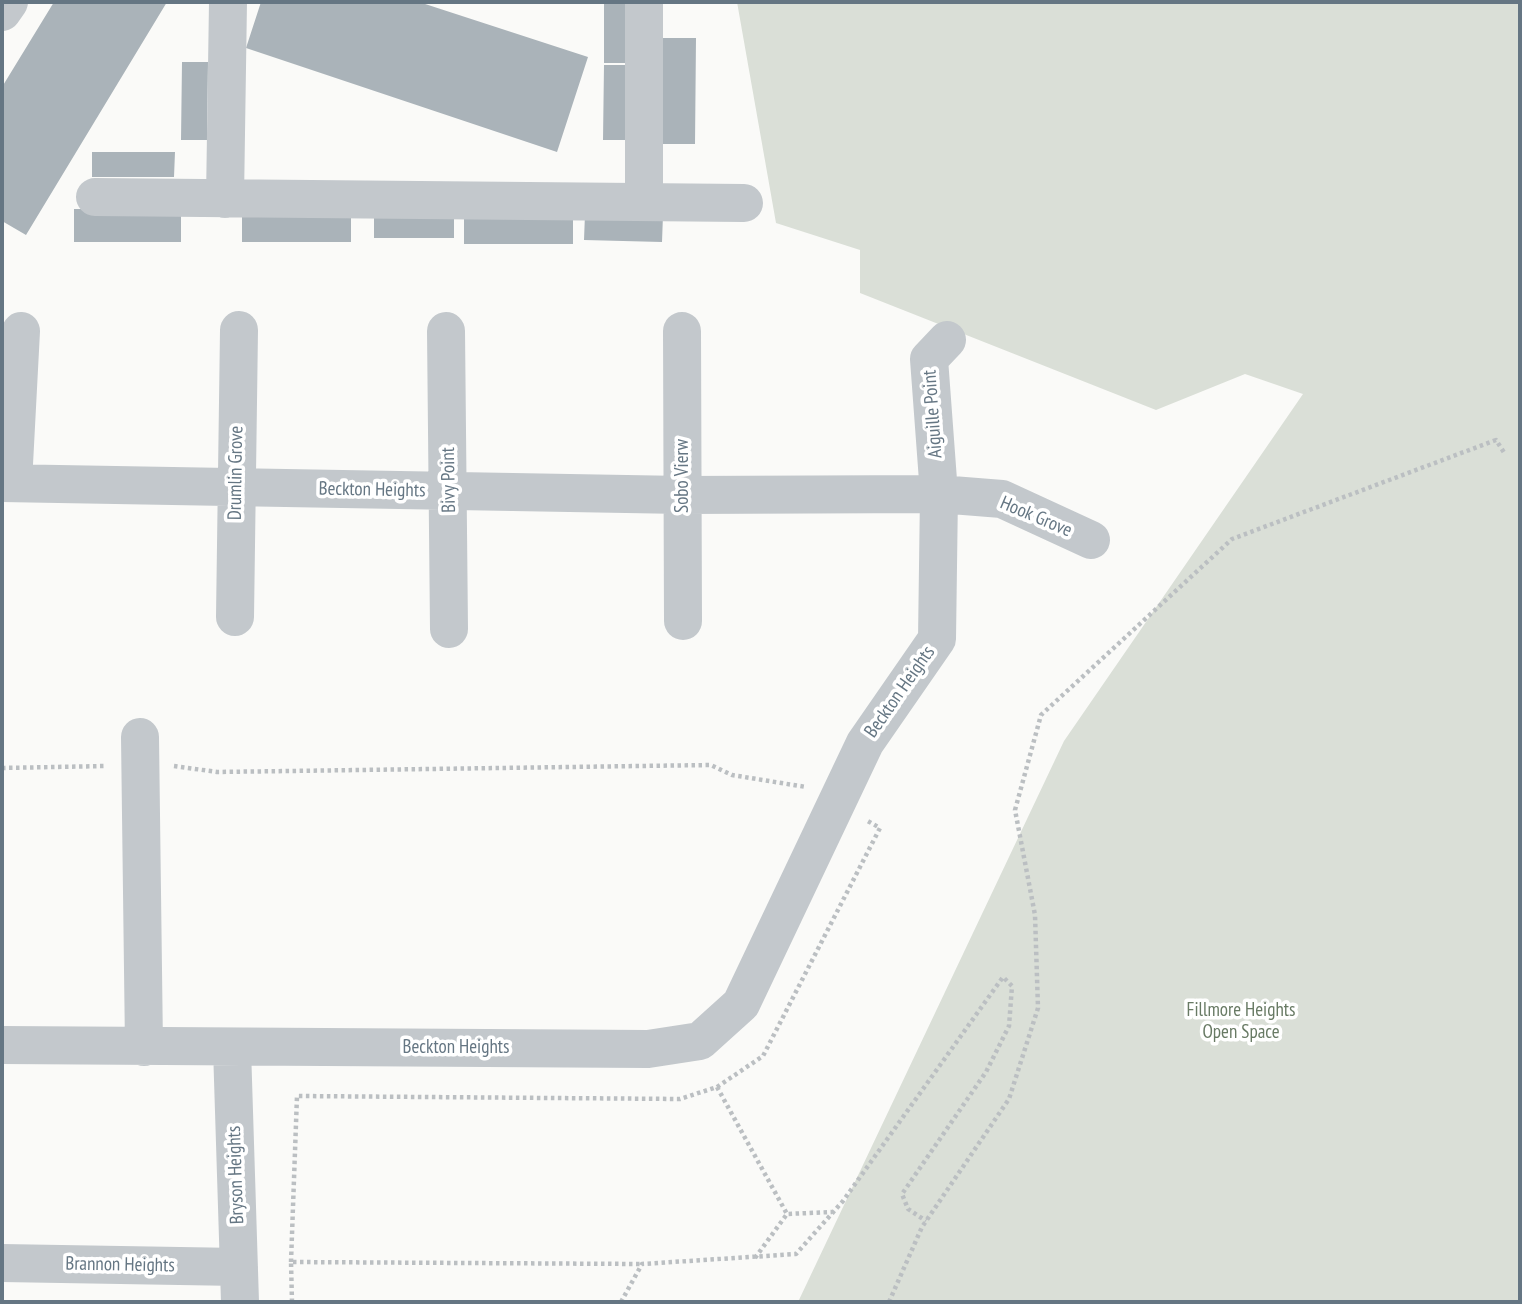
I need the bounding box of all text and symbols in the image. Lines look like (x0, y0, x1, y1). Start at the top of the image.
street label: Aiguille Point (919, 369, 947, 459)
street label: Drumlin Grove (224, 426, 248, 520)
street label: Sobo Vierw (672, 439, 694, 513)
street label: Bivy Point (437, 447, 461, 513)
street label: Beckton Heights (318, 478, 426, 502)
street label: Hook Grove (997, 492, 1075, 542)
street label: Beckton Heights (860, 642, 940, 742)
park label: Fillmore Heights Open Space (1187, 1000, 1295, 1044)
street label: Beckton Heights (403, 1037, 509, 1059)
street label: Bryson Heights (223, 1125, 249, 1225)
street label: Brannon Heights (65, 1253, 175, 1277)

